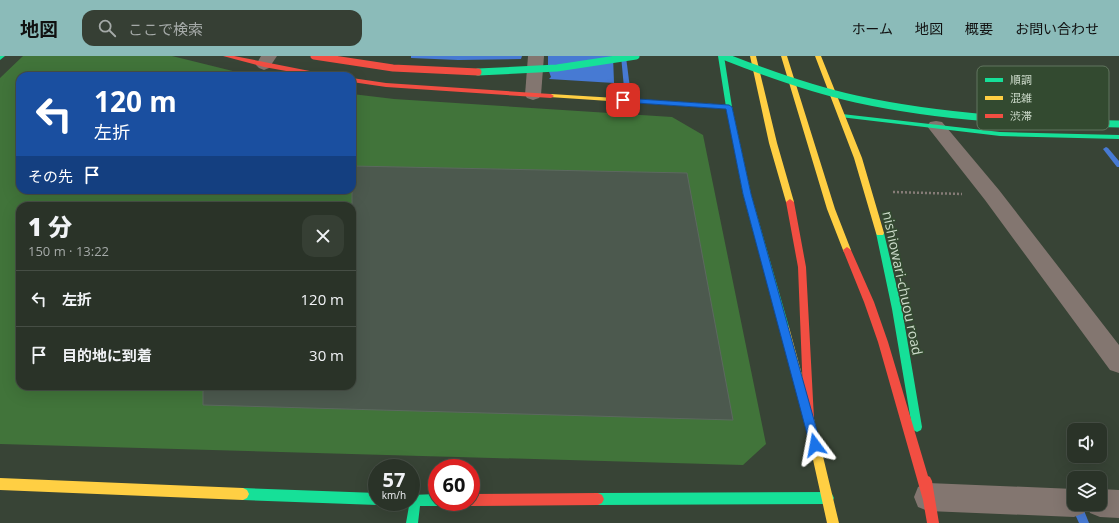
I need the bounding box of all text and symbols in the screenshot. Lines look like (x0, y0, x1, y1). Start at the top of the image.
search box (82, 10, 362, 46)
text: 地図 (20, 16, 58, 42)
icon: search (96, 17, 118, 39)
text: ここで検索 (128, 19, 203, 39)
text: ホーム (851, 19, 893, 38)
text: 地図 (915, 19, 943, 38)
text: 概要 (965, 19, 993, 38)
text: お問い合わせ (1015, 19, 1099, 38)
legend (977, 66, 1109, 130)
text: 順調 (1010, 72, 1032, 87)
text: 120 m (94, 82, 177, 120)
pin (606, 83, 640, 117)
icon: left (28, 88, 80, 140)
icon: arrive (612, 89, 634, 111)
text: 混雑 (1010, 90, 1032, 105)
text: 渋滞 (1010, 108, 1032, 123)
text: 左折 (94, 120, 130, 144)
icon: arrive (81, 164, 103, 186)
text: その先 (28, 166, 73, 186)
street label: nishiowari-chuou road (878, 209, 928, 357)
text: 1 分 (28, 210, 72, 243)
button: close (302, 215, 344, 257)
text: 150 m · 13:22 (28, 242, 109, 260)
icon: left (28, 288, 50, 310)
text: 左折 (62, 289, 92, 309)
text: 120 m (300, 289, 344, 309)
icon: arrive (28, 344, 50, 366)
text: 目的地に到着 (62, 345, 152, 365)
text: 30 m (309, 345, 344, 365)
map controls (1067, 423, 1107, 511)
button: sound (1067, 423, 1107, 463)
position arrow (794, 424, 836, 466)
speed limit sign: 60 (428, 459, 480, 511)
text: 57 (383, 466, 405, 493)
button: layers (1067, 471, 1107, 511)
text: km/h (382, 488, 406, 502)

